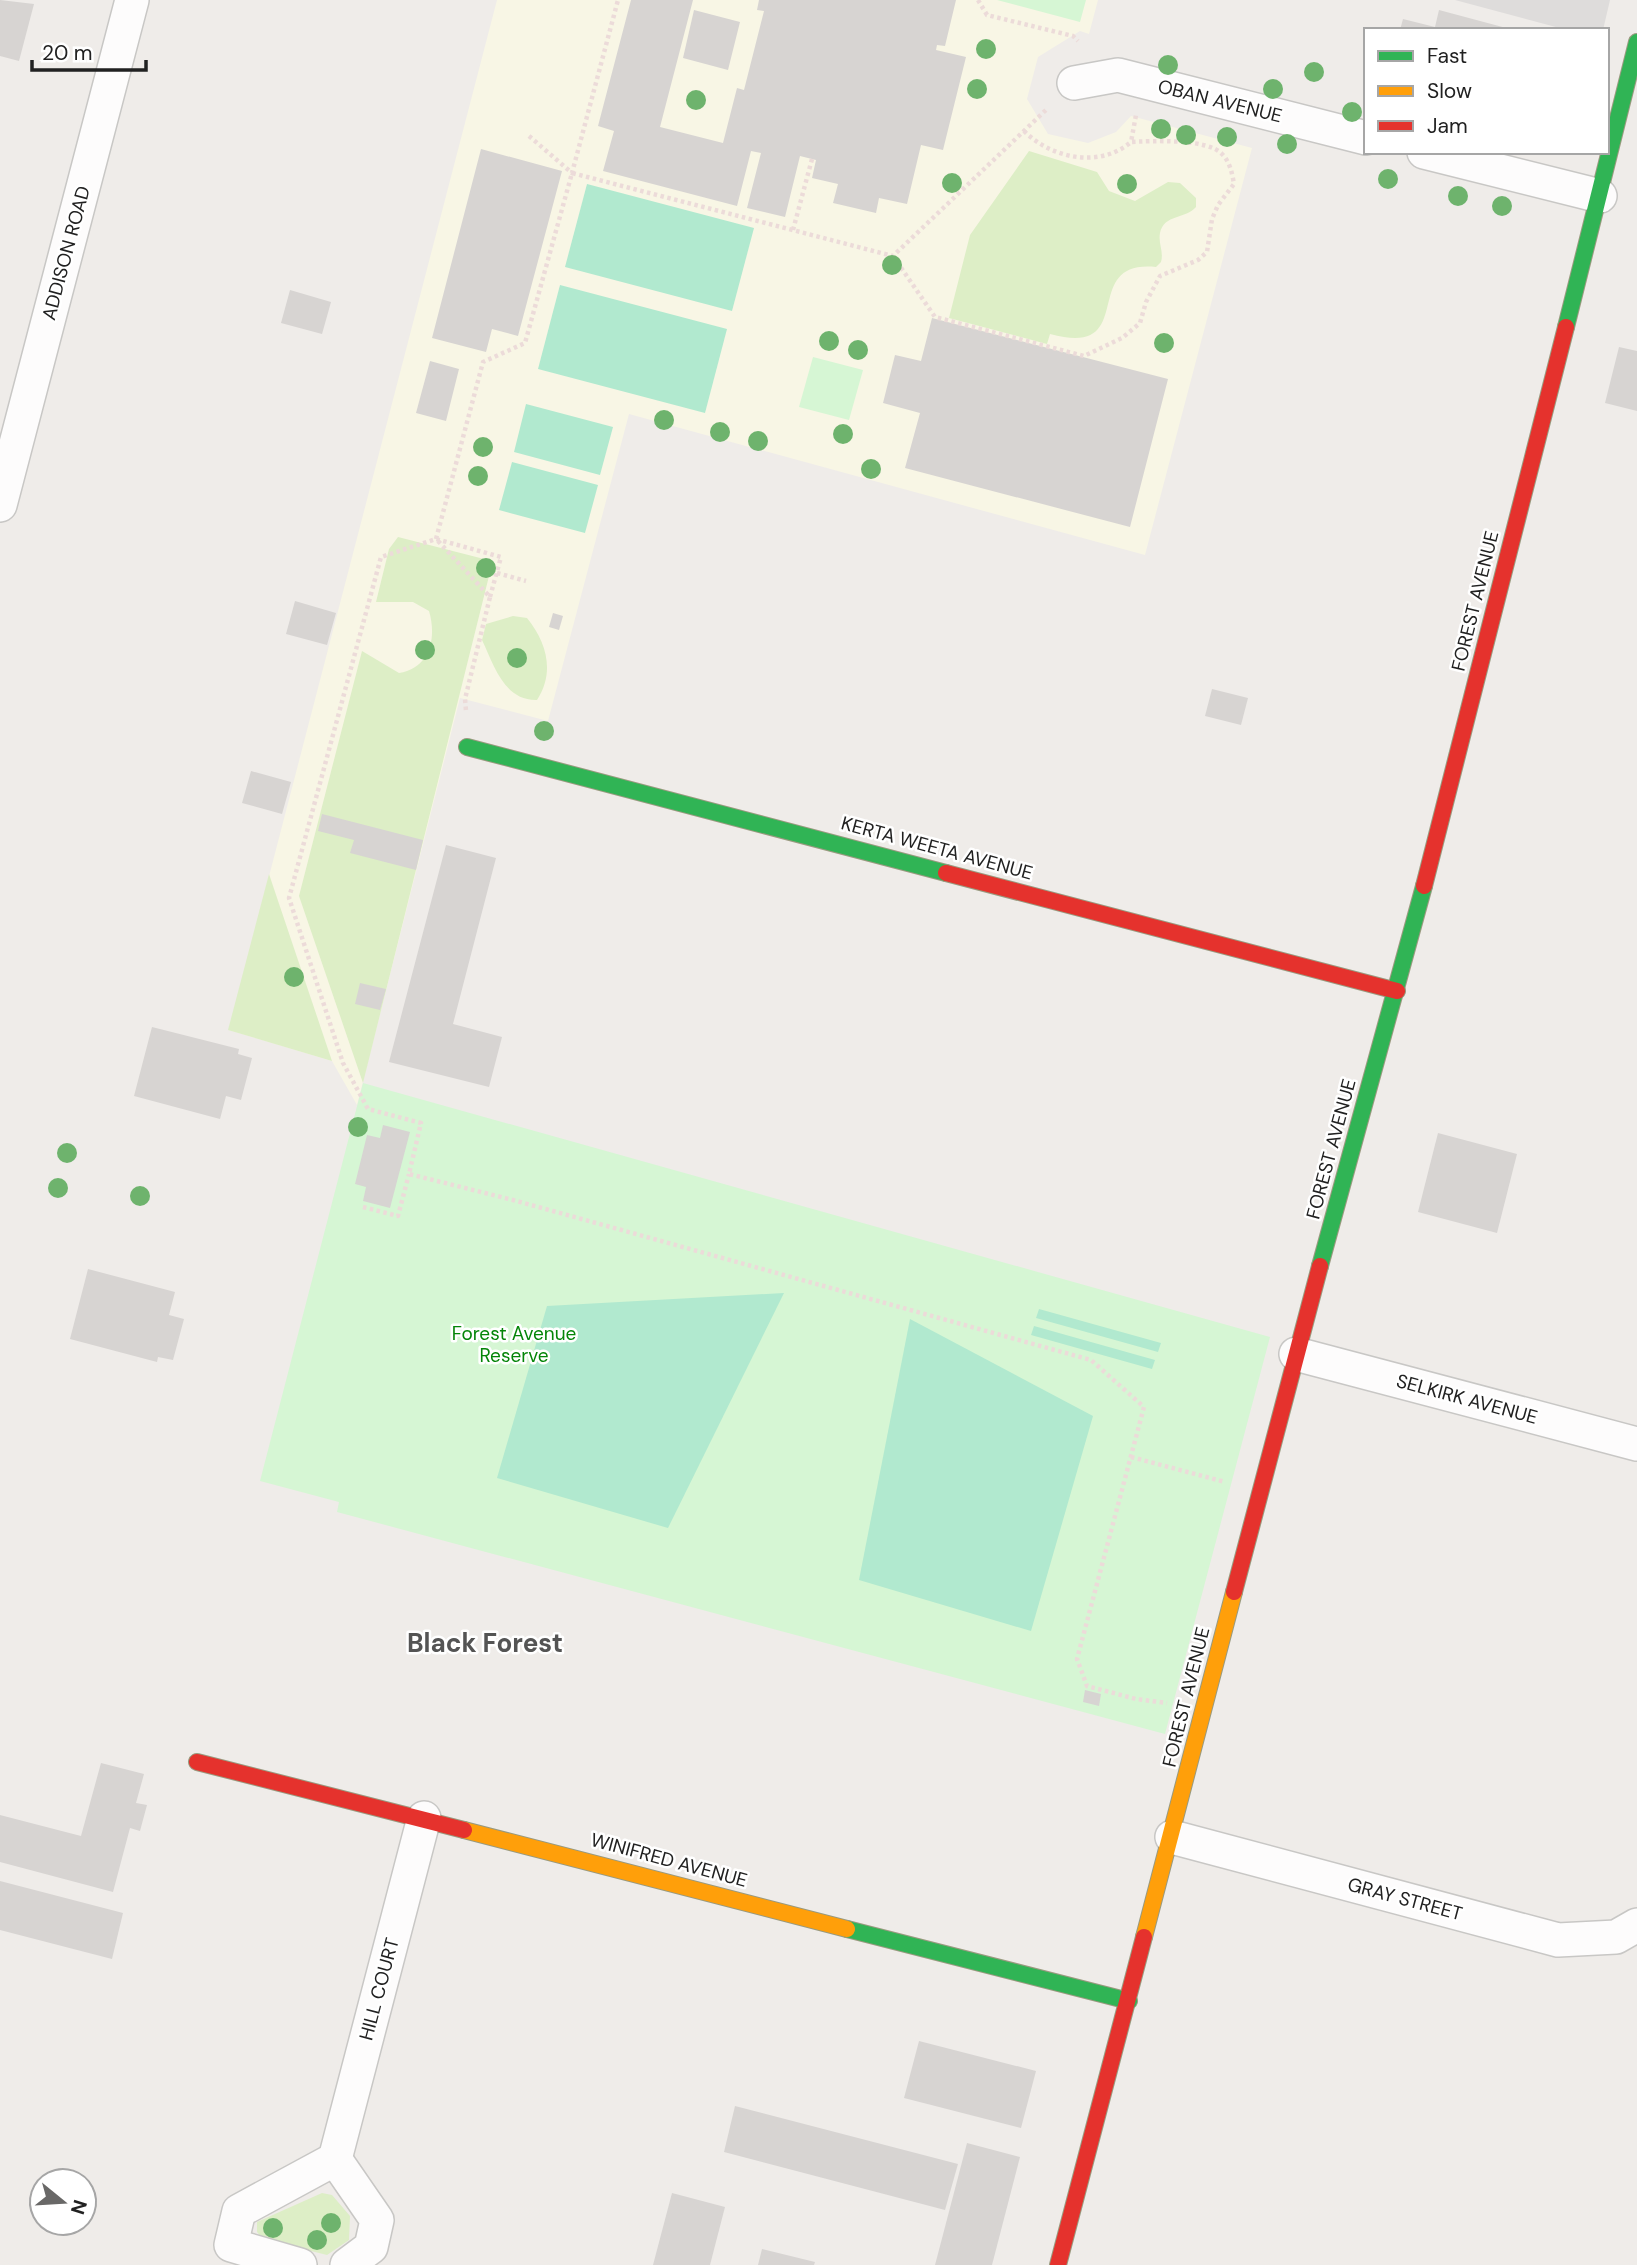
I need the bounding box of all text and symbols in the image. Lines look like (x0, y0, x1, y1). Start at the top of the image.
scale bar (32, 28, 145, 72)
legend (1364, 28, 1609, 154)
text: 20 m (42, 39, 93, 67)
text: Fast (1427, 42, 1467, 70)
street label: OBAN AVENUE (1155, 73, 1285, 129)
text: Slow (1427, 77, 1472, 105)
text: Jam (1427, 112, 1468, 140)
street label: ADDISON ROAD (36, 183, 96, 323)
street label: FOREST AVENUE (1445, 528, 1505, 674)
street label: KERTA WEETA AVENUE (839, 810, 1035, 886)
street label: FOREST AVENUE (1300, 1076, 1362, 1222)
park label: Forest Avenue Reserve (452, 1321, 576, 1368)
street label: SELKIRK AVENUE (1394, 1368, 1540, 1430)
street label: FOREST AVENUE (1156, 1624, 1216, 1770)
district label: Black Forest (407, 1626, 563, 1660)
street label: WINIFRED AVENUE (588, 1827, 750, 1893)
street label: GRAY STREET (1345, 1872, 1465, 1926)
street label: HILL COURT (353, 1935, 405, 2043)
north arrow (28, 2167, 98, 2237)
text: N (65, 2197, 93, 2218)

